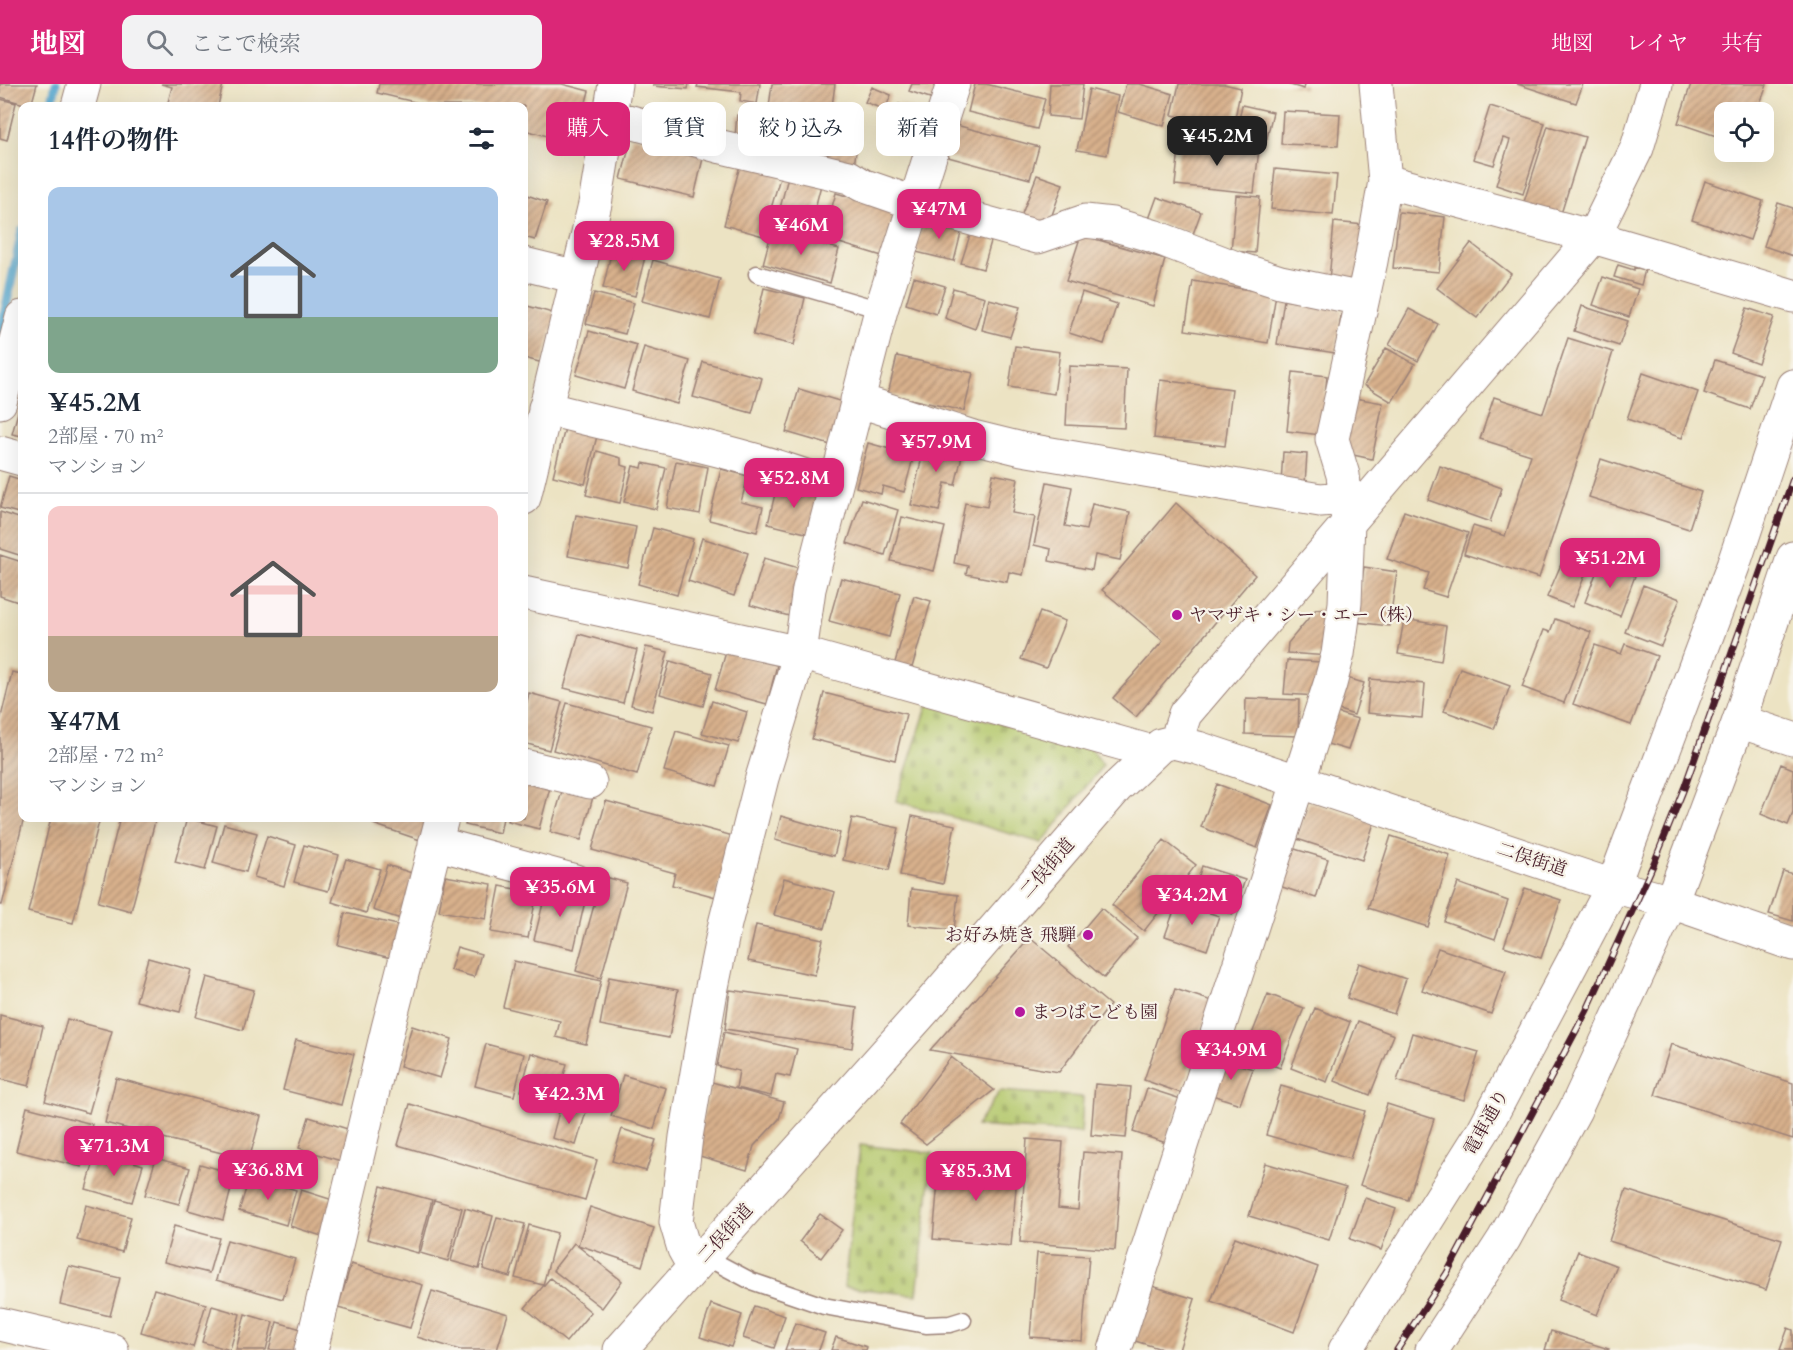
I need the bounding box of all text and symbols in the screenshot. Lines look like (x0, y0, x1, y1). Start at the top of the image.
search box (122, 15, 542, 69)
text: 地図 (30, 25, 86, 63)
icon: search (143, 26, 176, 59)
text: ここで検索 (191, 29, 301, 59)
text: 地図 (1551, 29, 1593, 58)
text: レイヤ (1626, 29, 1688, 58)
text: 共有 (1721, 29, 1763, 58)
chip: 購入 (546, 102, 630, 156)
chip: 賃貸 (642, 102, 726, 156)
chip: 絞り込み (738, 102, 864, 156)
chip: 新着 (876, 102, 960, 156)
map controls (1714, 102, 1774, 162)
button: locate (1714, 102, 1774, 162)
pin: ¥45.2M (1168, 116, 1266, 167)
icon: filters (465, 122, 498, 155)
text: ¥45.2M (1181, 122, 1253, 149)
text: 14件の物件 (48, 123, 179, 158)
pin: ¥47M (903, 189, 975, 240)
text: ¥47M (911, 195, 967, 222)
pin: ¥46M (765, 205, 837, 256)
text: ¥46M (773, 211, 829, 238)
pin: ¥28.5M (575, 221, 673, 272)
icon: home (219, 226, 327, 334)
text: ¥28.5M (588, 227, 660, 254)
text: ¥45.2M (48, 385, 141, 420)
pin: ¥57.9M (887, 422, 985, 473)
text: 2部屋 · 70 m² (48, 423, 164, 450)
text: ¥57.9M (900, 428, 972, 455)
text: マンション (48, 453, 147, 480)
pin: ¥52.8M (745, 458, 843, 509)
text: ¥52.8M (758, 464, 830, 491)
pin: ¥51.2M (1561, 538, 1659, 589)
text: ¥51.2M (1574, 544, 1646, 571)
icon: home (219, 545, 327, 653)
place label: ヤマザキ・シー・エー（株） (1189, 603, 1423, 628)
marker: ヤマザキ・シー・エー（株） (1170, 608, 1184, 622)
text: ¥47M (48, 704, 121, 739)
text: 2部屋 · 72 m² (48, 742, 164, 769)
text: マンション (48, 772, 147, 799)
street label: 二俣街道 (1014, 833, 1080, 904)
street label: 二俣街道 (1494, 836, 1570, 882)
pin: ¥35.6M (511, 867, 609, 918)
text: ¥35.6M (524, 873, 596, 900)
pin: ¥34.2M (1143, 875, 1241, 926)
text: ¥34.2M (1156, 881, 1228, 908)
place label: お好み焼き 飛騨 (945, 923, 1076, 948)
marker: お好み焼き 飛騨 (1081, 928, 1095, 942)
place label: まつばこども園 (1032, 1000, 1158, 1025)
marker: まつばこども園 (1013, 1005, 1027, 1019)
pin: ¥34.9M (1182, 1030, 1280, 1081)
text: ¥34.9M (1195, 1036, 1267, 1063)
pin: ¥42.3M (520, 1074, 618, 1125)
text: ¥42.3M (533, 1080, 605, 1107)
street label: 電車通り (1458, 1085, 1515, 1160)
pin: ¥71.3M (65, 1126, 163, 1177)
text: ¥71.3M (78, 1132, 150, 1159)
pin: ¥36.8M (219, 1150, 317, 1201)
pin: ¥85.3M (927, 1151, 1025, 1202)
text: ¥36.8M (232, 1156, 304, 1183)
text: ¥85.3M (940, 1157, 1012, 1184)
street label: 二俣街道 (692, 1198, 759, 1268)

